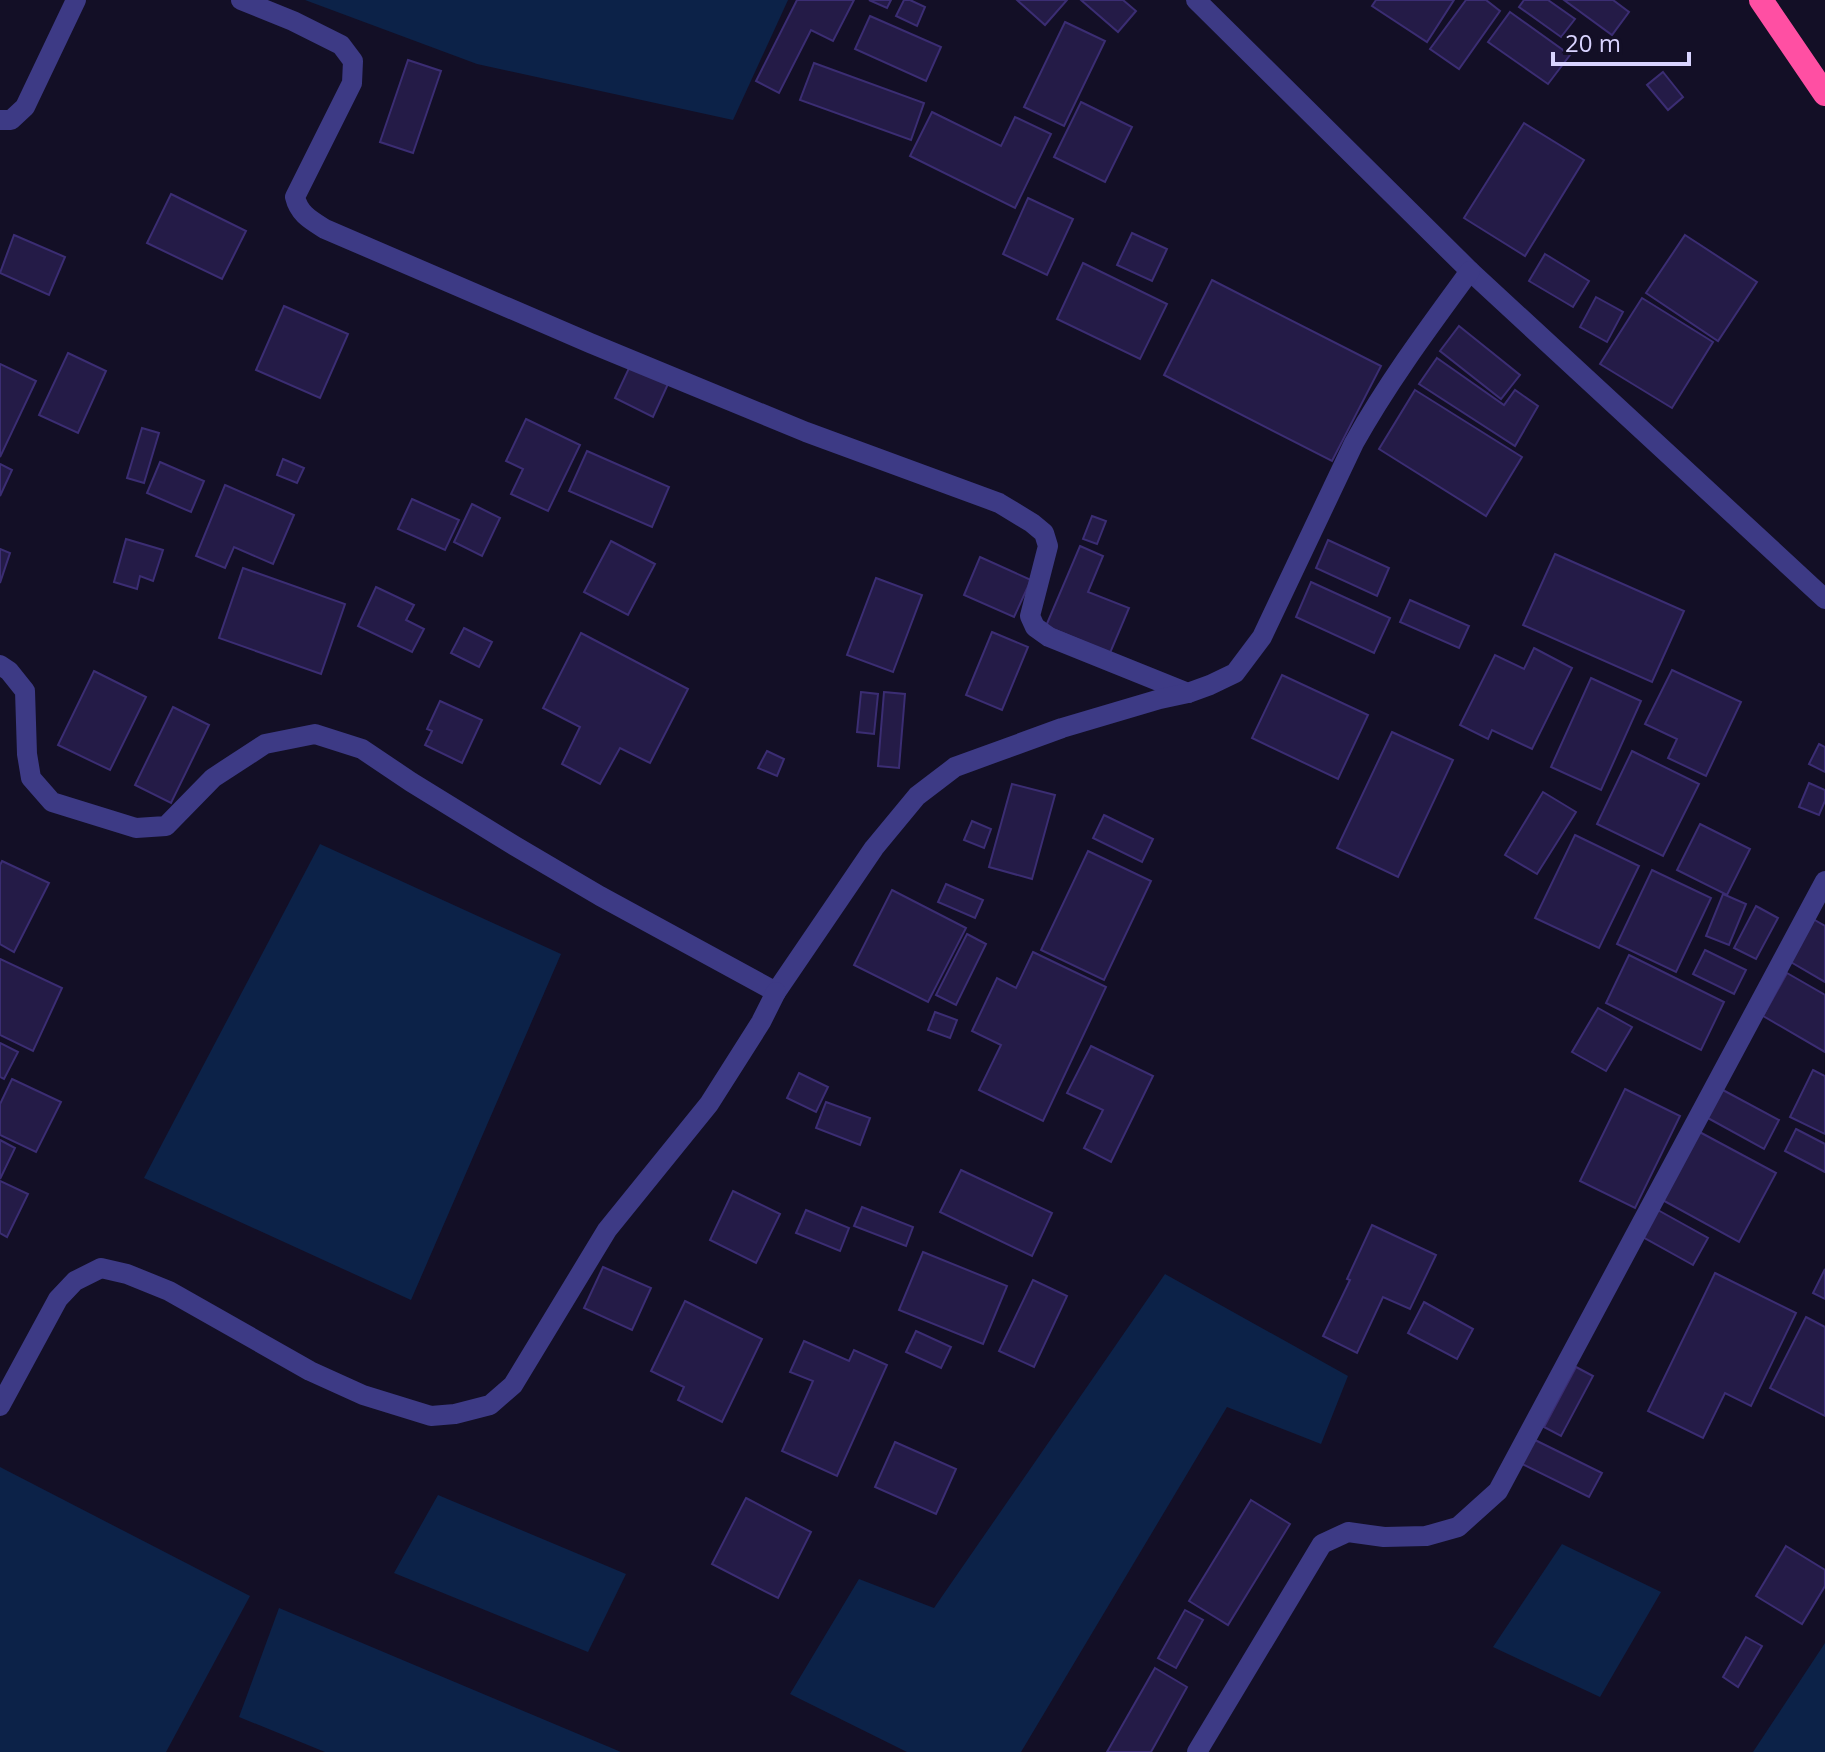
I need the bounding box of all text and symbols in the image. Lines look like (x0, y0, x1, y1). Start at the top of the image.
scale bar (1553, 16, 1689, 66)
text: 20 m (1565, 26, 1621, 59)

